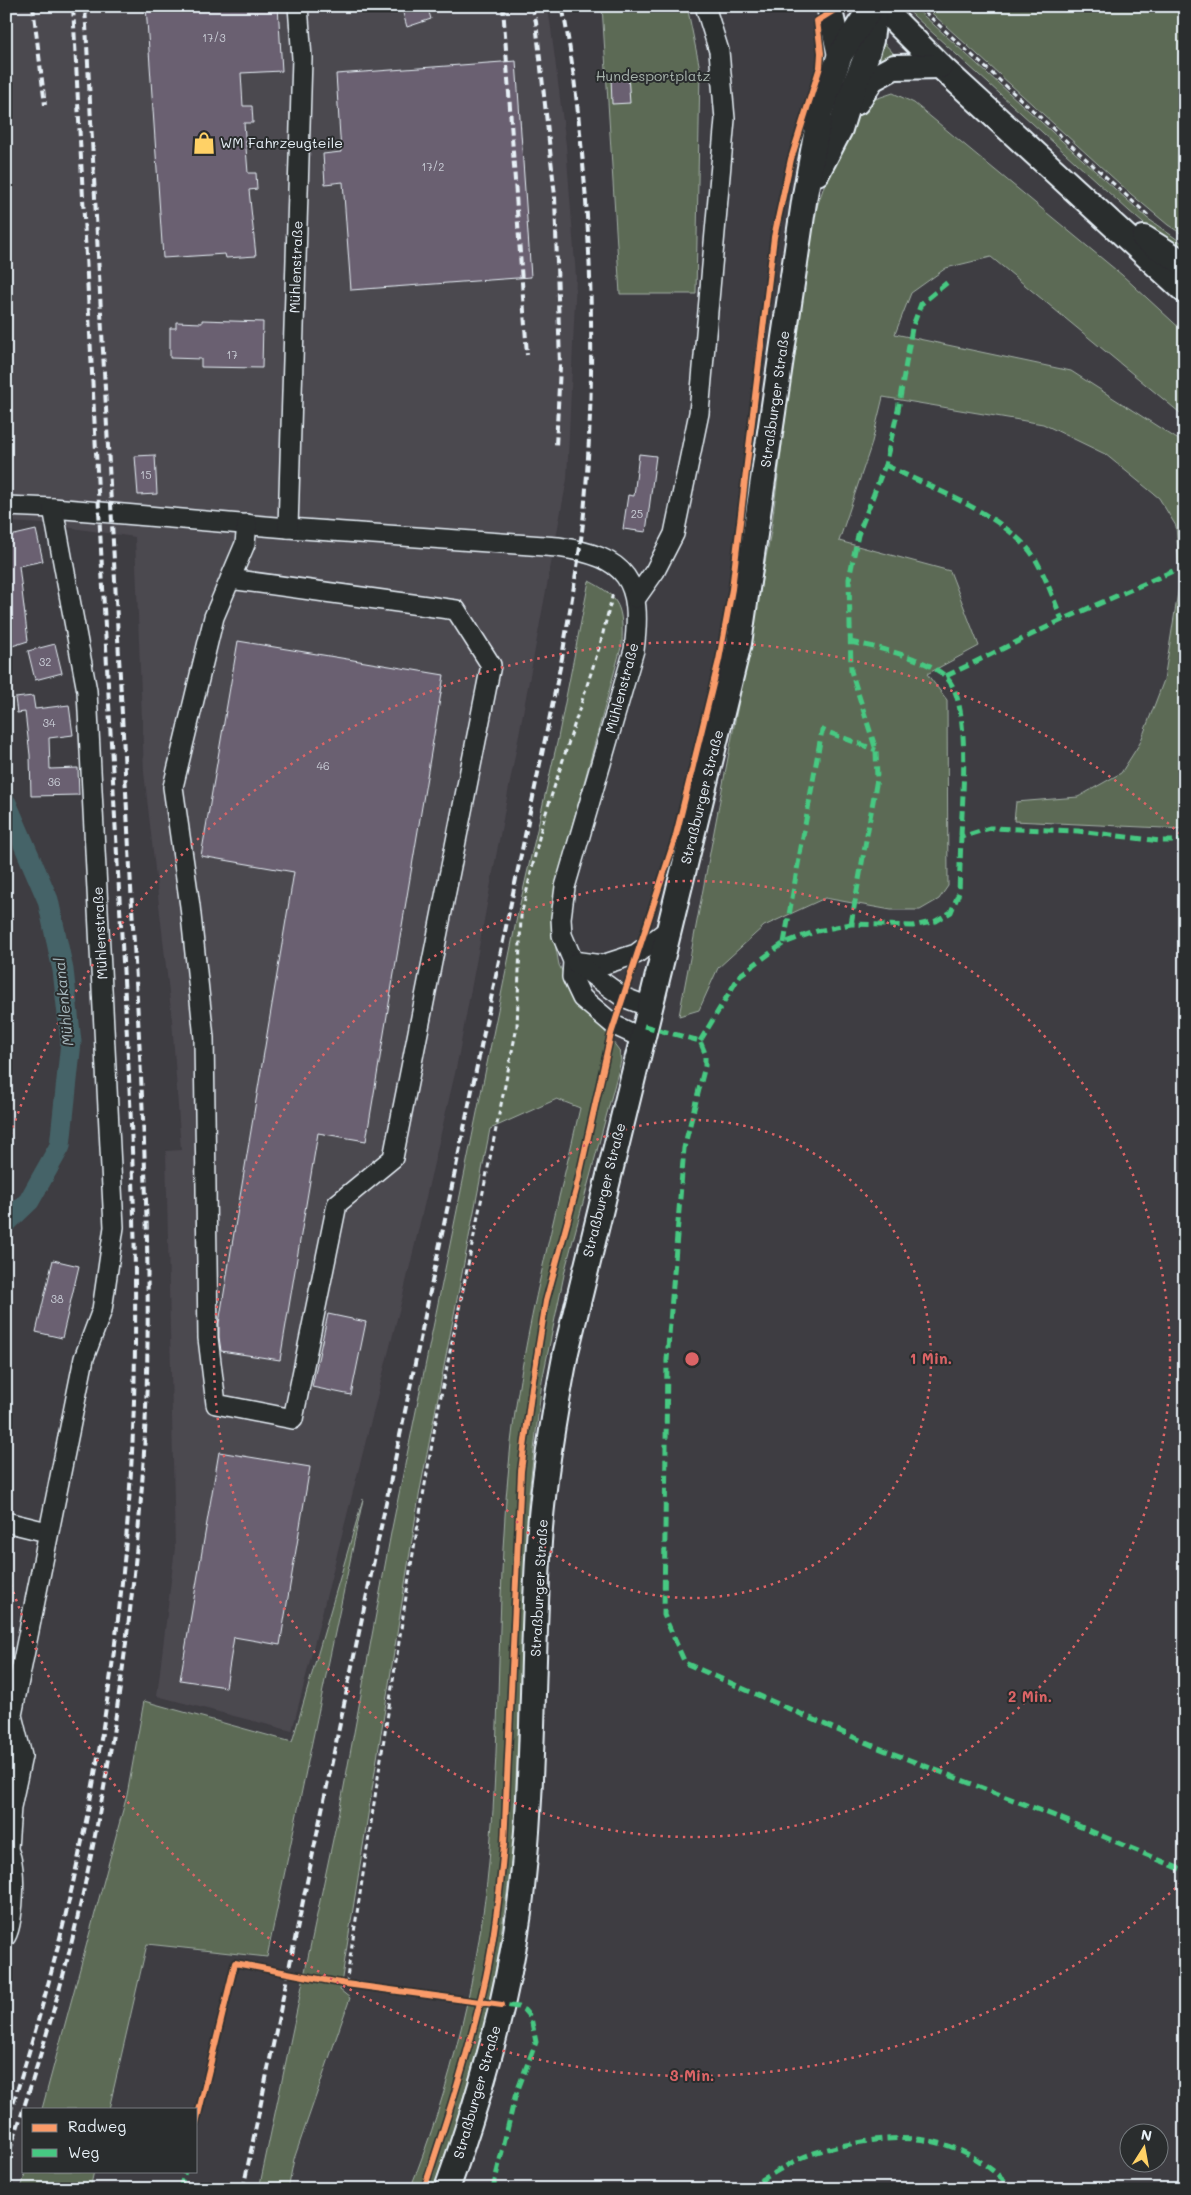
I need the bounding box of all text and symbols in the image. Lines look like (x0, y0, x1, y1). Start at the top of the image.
house number: 17/3 (202, 30, 226, 45)
park label: Hundesportplatz (596, 66, 711, 85)
shop icon: WM Fahrzeugteile (191, 130, 217, 156)
place label: WM Fahrzeugteile (220, 133, 343, 152)
house number: 17/2 (422, 159, 444, 174)
street label: Mühlenstraße (284, 220, 307, 314)
street label: Straßburger Straße (756, 329, 794, 469)
house number: 17 (226, 347, 238, 362)
house number: 15 (140, 467, 152, 482)
house number: 25 (631, 506, 643, 521)
street label: Mühlenstraße (600, 641, 643, 735)
house number: 32 (39, 654, 51, 669)
house number: 34 (43, 715, 56, 730)
street label: Straßburger Straße (676, 728, 727, 866)
house number: 46 (316, 758, 330, 773)
house number: 36 (47, 774, 61, 789)
street label: Mühlenstraße (88, 886, 111, 980)
water label: Mühlenkanal (48, 957, 78, 1047)
street label: Straßburger Straße (578, 1121, 629, 1259)
house number: 38 (50, 1291, 64, 1306)
text: 1 Min. (910, 1348, 952, 1368)
centre of rings (683, 1350, 701, 1368)
street label: Straßburger Straße (525, 1519, 552, 1657)
text: 2 Min. (1008, 1686, 1052, 1706)
street label: Straßburger Straße (448, 2023, 505, 2161)
text: 3 Min. (670, 2065, 714, 2085)
legend (22, 2108, 198, 2172)
text: Radweg (68, 2116, 126, 2136)
north arrow (1118, 2122, 1168, 2172)
text: N (1140, 2124, 1154, 2145)
text: Weg (68, 2142, 99, 2162)

